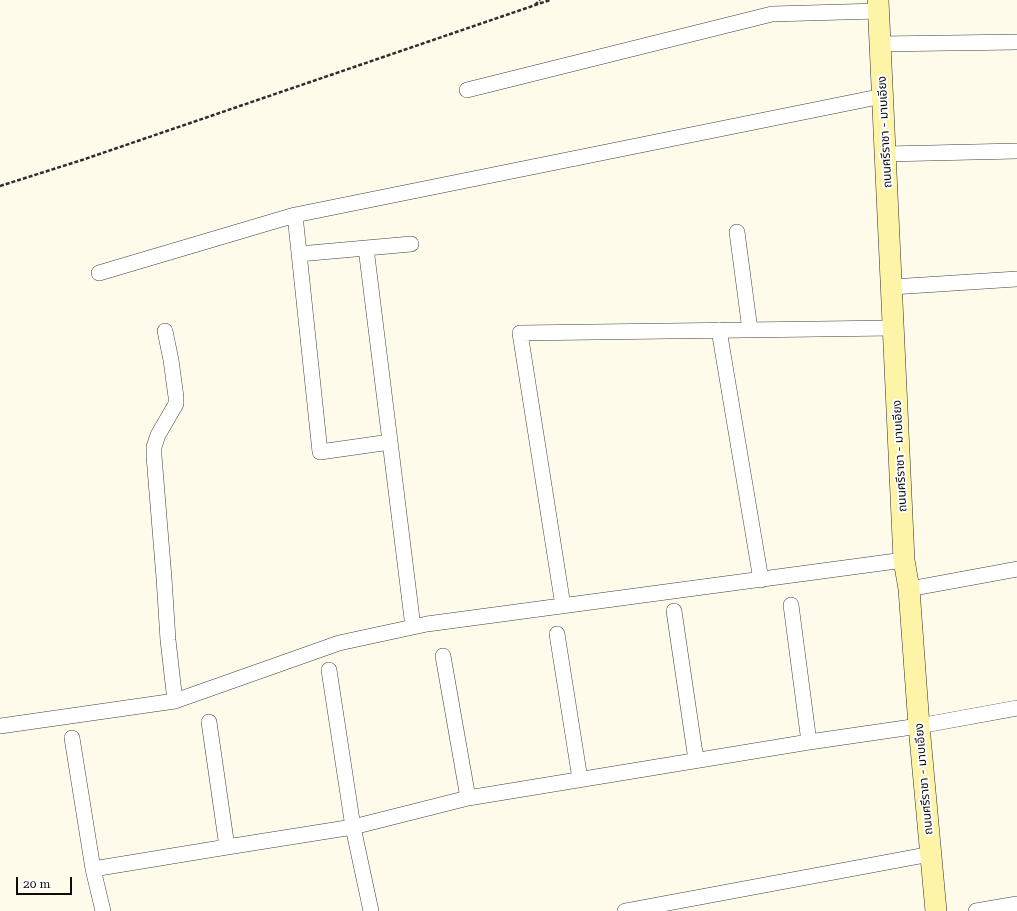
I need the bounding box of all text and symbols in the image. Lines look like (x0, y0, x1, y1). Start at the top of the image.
street label: ถนนศรีราชา - มาบเอียง (875, 76, 895, 188)
street label: ถนนศรีราชา - มาบเอียง (890, 400, 910, 512)
street label: ถนนศรีราชา - มาบเอียง (912, 722, 936, 836)
scale bar (18, 869, 74, 895)
text: 20 m (23, 877, 50, 891)

